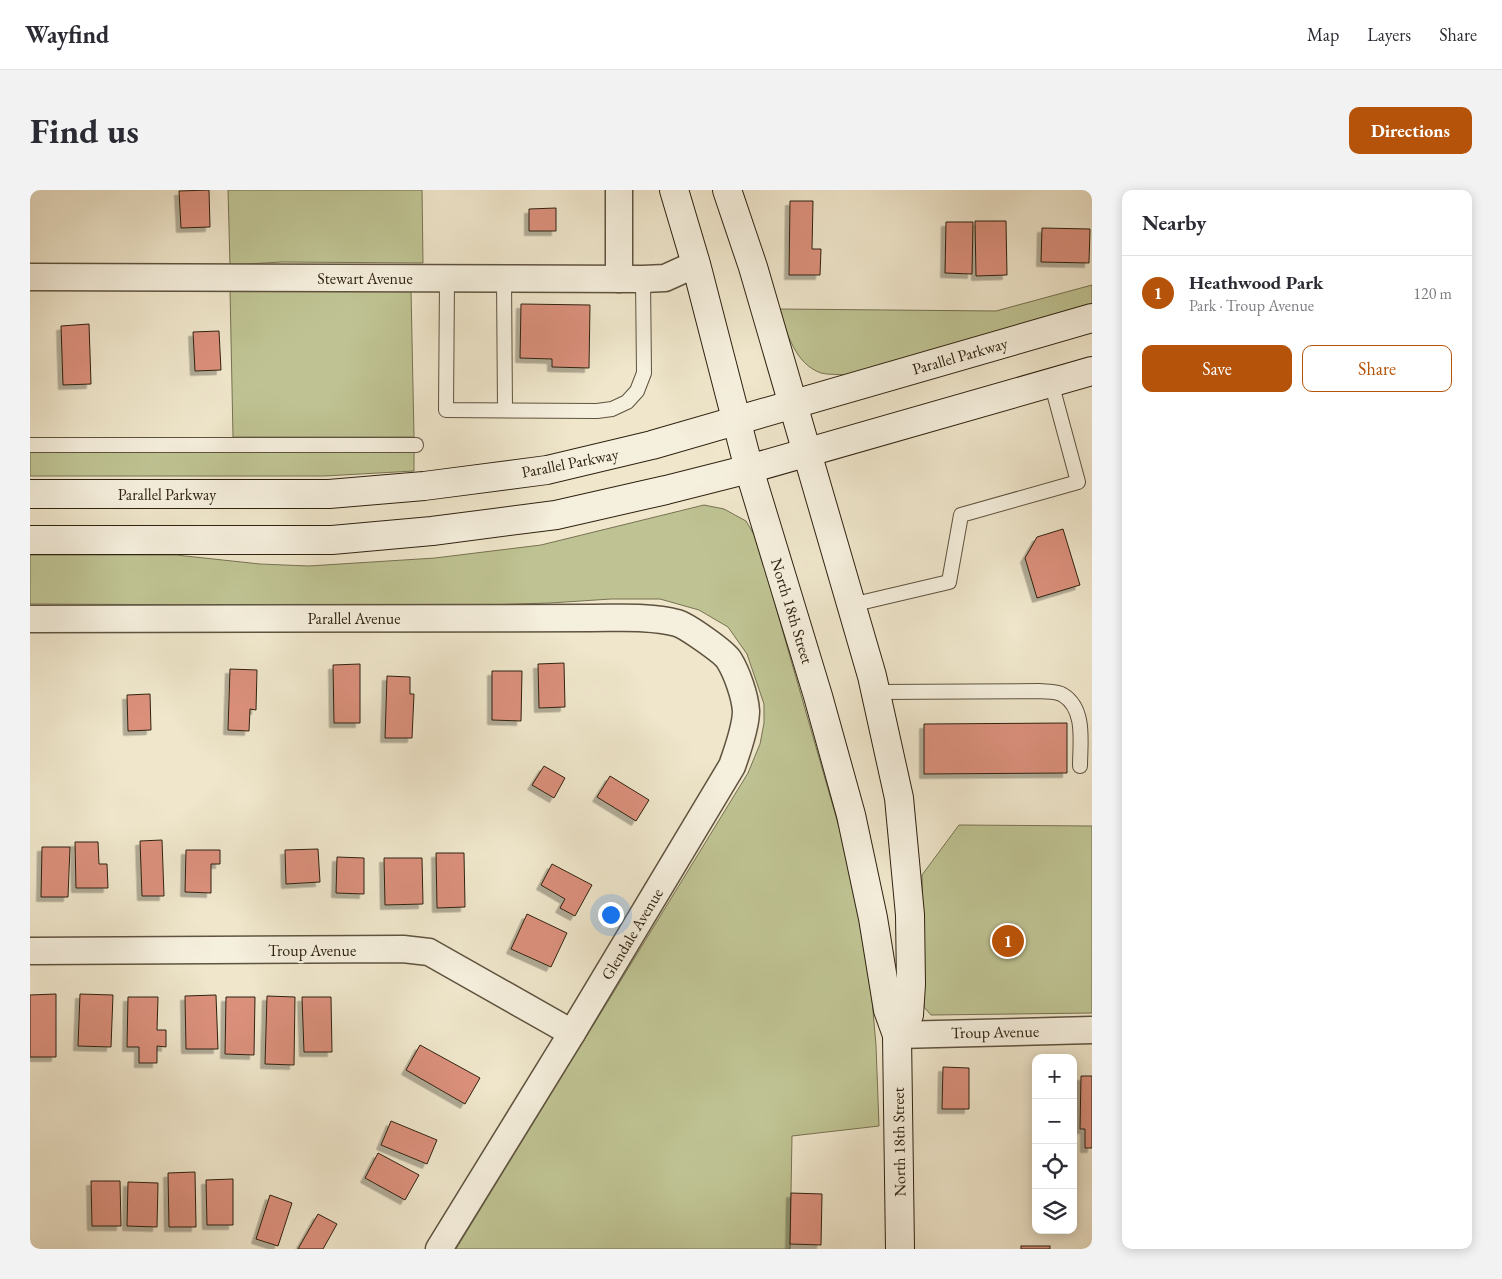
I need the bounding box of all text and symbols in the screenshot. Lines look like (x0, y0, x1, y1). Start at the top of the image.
text: Wayfind (25, 19, 109, 50)
text: Map (1307, 23, 1339, 46)
text: Layers (1367, 23, 1411, 46)
text: Share (1439, 23, 1477, 46)
button: Directions (1349, 107, 1472, 154)
text: Find us (30, 108, 139, 153)
text: Nearby (1142, 209, 1206, 236)
street label: Stewart Avenue (317, 268, 413, 289)
text: Heathwood Park (1189, 270, 1323, 295)
text: 1 (1154, 283, 1162, 304)
text: 120 m (1413, 283, 1452, 304)
text: Park · Troup Avenue (1189, 295, 1314, 316)
street label: Parallel Parkway (910, 332, 1011, 380)
button: Save (1142, 345, 1292, 392)
button: Share (1302, 345, 1452, 392)
street label: Parallel Parkway (520, 443, 621, 483)
street label: Parallel Parkway (118, 484, 217, 505)
street label: North 18th Street (766, 556, 818, 666)
street label: Parallel Avenue (307, 608, 401, 629)
street label: Glendale Avenue (596, 884, 668, 984)
your location (598, 902, 624, 928)
pin: 1 (992, 922, 1024, 960)
street label: Troup Avenue (268, 940, 356, 961)
street label: Troup Avenue (951, 1021, 1039, 1043)
map controls (1032, 1054, 1077, 1234)
button: + (1032, 1054, 1077, 1099)
street label: North 18th Street (888, 1087, 910, 1197)
button: − (1032, 1099, 1077, 1144)
button: locate (1032, 1144, 1077, 1189)
button: layers (1032, 1189, 1077, 1234)

